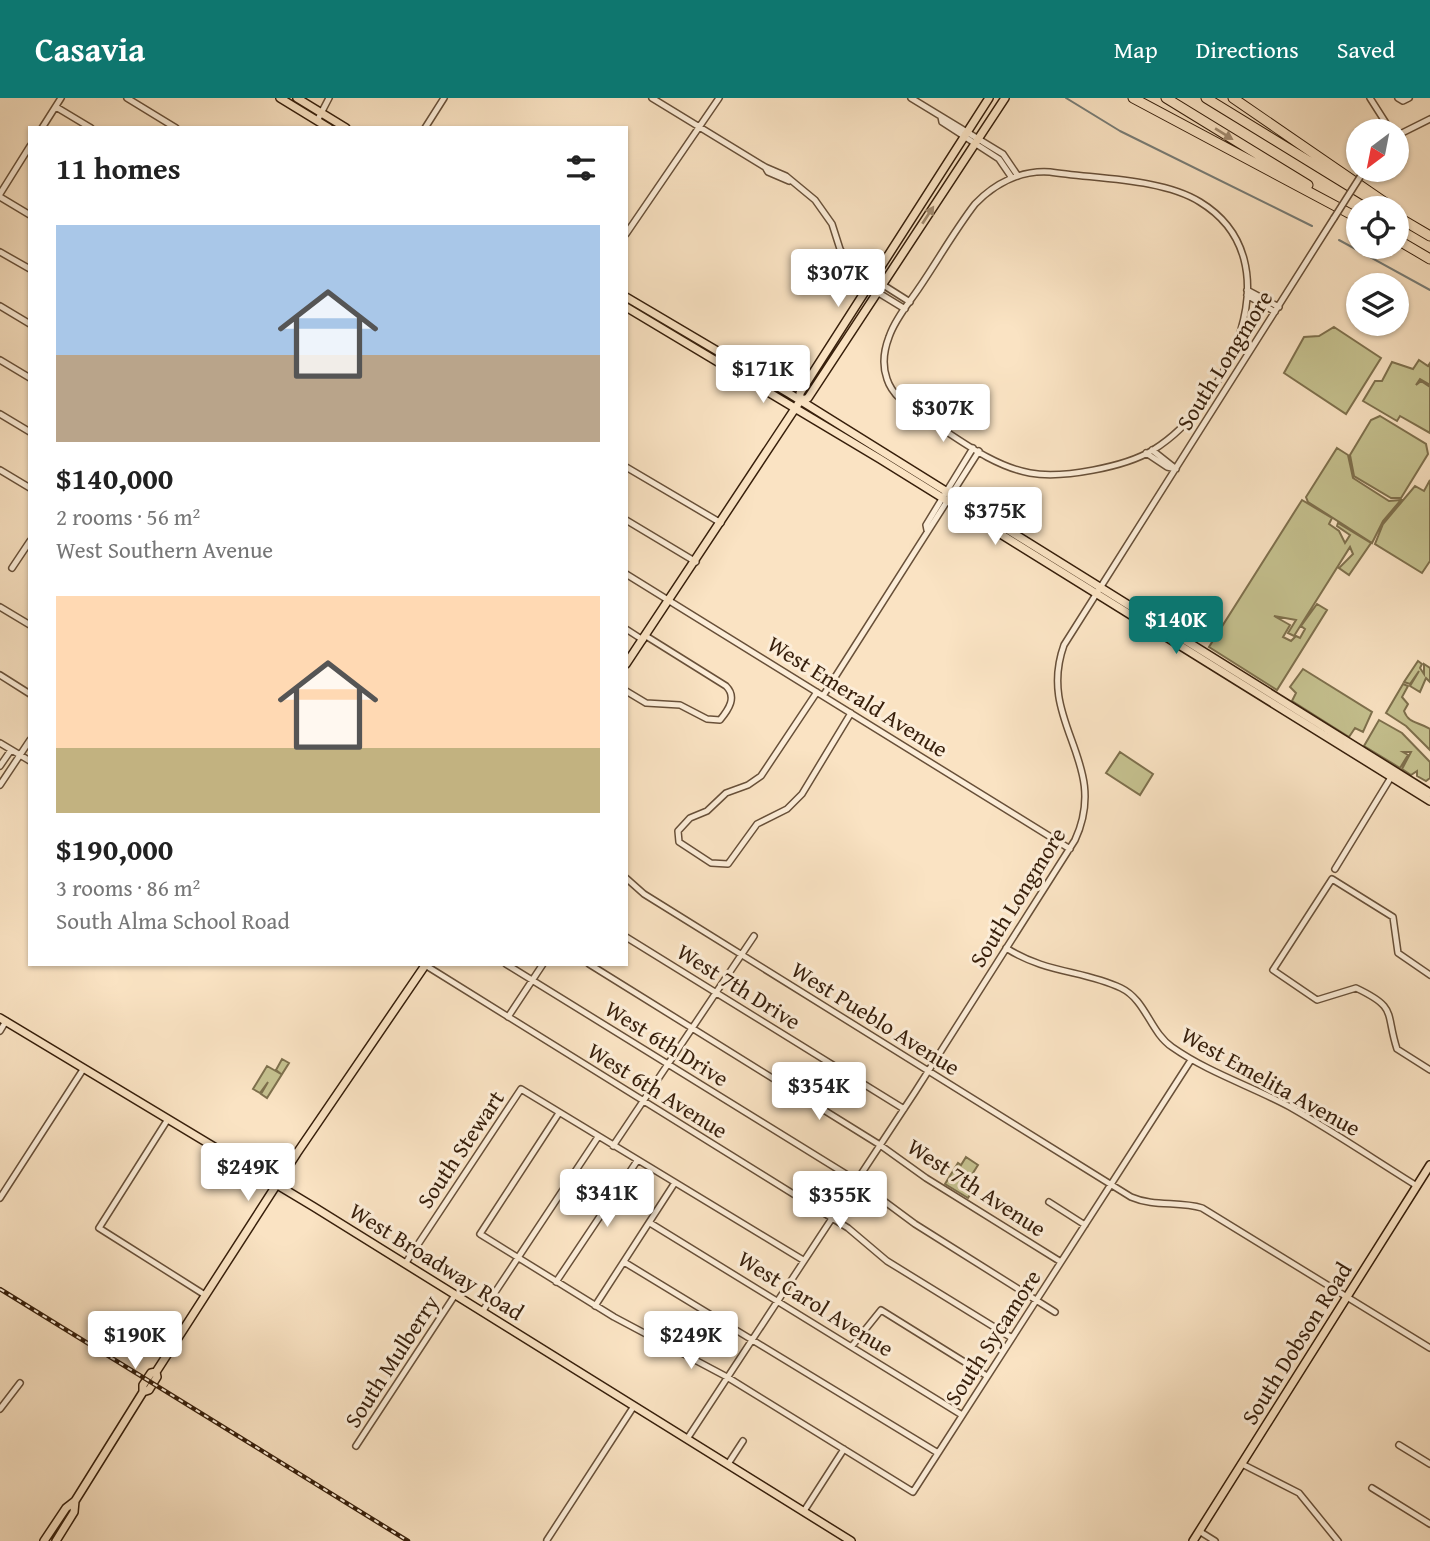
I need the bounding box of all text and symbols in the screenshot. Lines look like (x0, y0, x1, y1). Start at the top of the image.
text: Casavia (35, 25, 145, 73)
text: Map (1114, 32, 1158, 67)
text: Directions (1196, 32, 1299, 67)
text: Saved (1337, 32, 1395, 67)
north arrow (1346, 119, 1409, 182)
map controls (1346, 119, 1409, 336)
one-way arrow (1215, 127, 1234, 140)
text: 11 homes (56, 146, 181, 190)
icon: filters (562, 149, 600, 187)
button: locate (1346, 196, 1409, 259)
one-way arrow (921, 205, 934, 224)
pin: $307K (789, 250, 887, 309)
text: $307K (807, 255, 869, 288)
icon: home (265, 271, 391, 397)
button: layers (1346, 273, 1409, 336)
street label: South Longmore (1168, 284, 1280, 436)
pin: $171K (714, 345, 812, 405)
text: $171K (732, 351, 794, 384)
pin: $307K (894, 384, 992, 444)
text: $307K (912, 390, 974, 423)
text: $140,000 (56, 456, 173, 500)
pin: $375K (946, 488, 1044, 547)
text: $375K (964, 493, 1026, 526)
text: 2 rooms · 56 m² (56, 500, 200, 533)
text: West Southern Avenue (56, 533, 273, 566)
pin: $140K (1127, 596, 1225, 656)
text: $140K (1145, 602, 1207, 635)
street label: West Emerald Avenue (761, 627, 955, 765)
icon: home (265, 642, 391, 768)
street label: South Longmore (961, 821, 1073, 973)
text: $190,000 (56, 827, 173, 871)
text: 3 rooms · 86 m² (56, 871, 200, 904)
text: South Alma School Road (56, 904, 290, 937)
street label: West 7th Drive (671, 935, 807, 1037)
street label: West Pueblo Avenue (785, 953, 967, 1083)
street label: West 6th Drive (599, 992, 735, 1094)
street label: West Emelita Avenue (1175, 1018, 1367, 1144)
street label: West 6th Avenue (582, 1034, 734, 1146)
pin: $354K (770, 1062, 868, 1122)
text: $354K (788, 1068, 850, 1101)
street label: South Stewart (408, 1083, 512, 1215)
street label: West 7th Avenue (901, 1130, 1053, 1244)
pin: $249K (199, 1144, 297, 1203)
text: $249K (217, 1149, 279, 1182)
pin: $341K (558, 1170, 656, 1229)
pin: $355K (791, 1172, 889, 1231)
text: $341K (576, 1175, 638, 1208)
text: $355K (809, 1177, 871, 1210)
street label: West Broadway Road (343, 1194, 531, 1328)
street label: West Carol Avenue (732, 1242, 900, 1364)
street label: South Dobson Road (1233, 1255, 1360, 1431)
street label: South Sycamore (936, 1263, 1048, 1411)
street label: South Mulberry (336, 1288, 447, 1434)
pin: $190K (86, 1312, 184, 1371)
pin: $249K (642, 1312, 740, 1371)
text: $190K (104, 1317, 166, 1350)
text: $249K (660, 1317, 722, 1350)

